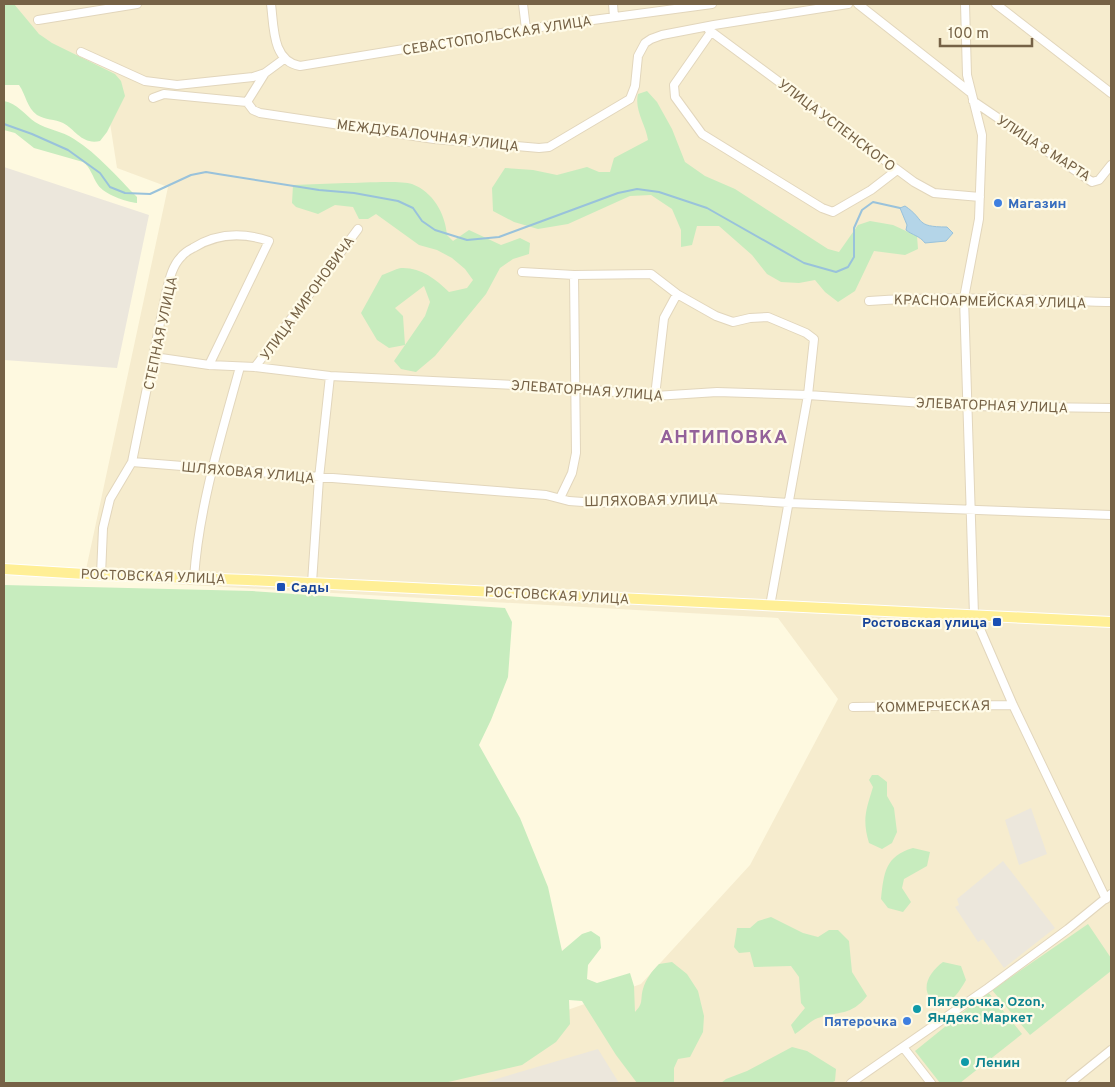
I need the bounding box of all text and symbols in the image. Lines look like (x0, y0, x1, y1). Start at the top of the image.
street label: СЕВАСТОПОЛЬСКАЯ УЛИЦА (401, 13, 593, 60)
scale bar (940, 15, 1032, 47)
text: 100 m (948, 25, 989, 44)
street label: УЛИЦА УСПЕНСКОГО (774, 76, 898, 176)
street label: УЛИЦА 8 МАРТА (993, 113, 1093, 186)
street label: МЕЖДУБАЛОЧНАЯ УЛИЦА (336, 117, 520, 156)
place label: Магазин (1008, 196, 1066, 213)
marker: Магазин (992, 197, 1004, 209)
street label: УЛИЦА МИРОНОВИЧА (258, 234, 359, 364)
street label: СТЕПНАЯ УЛИЦА (141, 275, 182, 392)
street label: КРАСНОАРМЕЙСКАЯ УЛИЦА (894, 291, 1086, 313)
street label: ЭЛЕВАТОРНАЯ УЛИЦА (510, 378, 663, 405)
street label: ЭЛЕВАТОРНАЯ УЛИЦА (916, 395, 1068, 418)
district label: АНТИПОВКА (660, 426, 788, 450)
street label: ШЛЯХОВАЯ УЛИЦА (180, 459, 315, 488)
street label: ШЛЯХОВАЯ УЛИЦА (584, 492, 718, 511)
street label: РОСТОВСКАЯ УЛИЦА (80, 566, 226, 589)
place label: Сады (291, 580, 329, 597)
marker: Сады (275, 581, 287, 593)
street label: РОСТОВСКАЯ УЛИЦА (484, 584, 630, 609)
place label: Ростовская улица (862, 615, 987, 632)
marker: Ростовская улица (991, 616, 1003, 628)
street label: КОММЕРЧЕСКАЯ (876, 698, 990, 717)
place label: Пятерочка, Ozon, Яндекс Маркет (927, 994, 1044, 1027)
marker: Пятерочка, Ozon, Яндекс Маркет (911, 1003, 923, 1015)
place label: Пятерочка (824, 1014, 897, 1031)
marker: Пятерочка (901, 1015, 913, 1027)
place label: Ленин (975, 1055, 1020, 1072)
marker: Ленин (959, 1056, 971, 1068)

